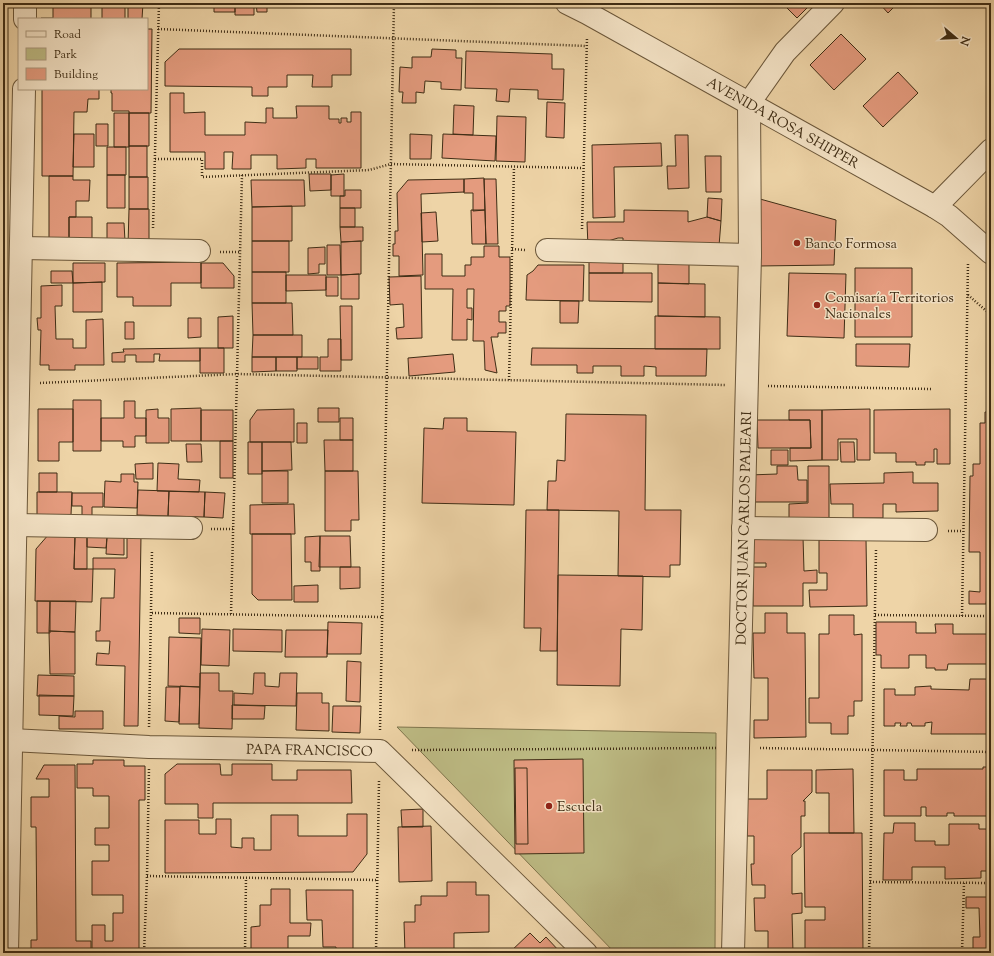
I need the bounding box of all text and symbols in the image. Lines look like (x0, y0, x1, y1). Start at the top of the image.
legend (18, 18, 148, 90)
north arrow (936, 18, 976, 58)
text: Road (54, 26, 81, 44)
text: N (955, 33, 974, 48)
text: Park (54, 46, 77, 64)
text: Building (54, 66, 98, 84)
street label: AVENIDA ROSA SHIPPER (702, 74, 862, 175)
place label: Banco Formosa (805, 235, 897, 255)
marker: Banco Formosa (792, 238, 802, 248)
place label: Comisaría Territorios Nacionales (825, 289, 954, 325)
marker: Comisaría Territorios Nacionales (812, 300, 822, 310)
street label: DOCTOR JUAN CARLOS PALEARI (732, 410, 758, 645)
street label: PAPA FRANCISCO (246, 741, 373, 763)
place label: Escuela (557, 798, 603, 818)
marker: Escuela (544, 801, 554, 811)

